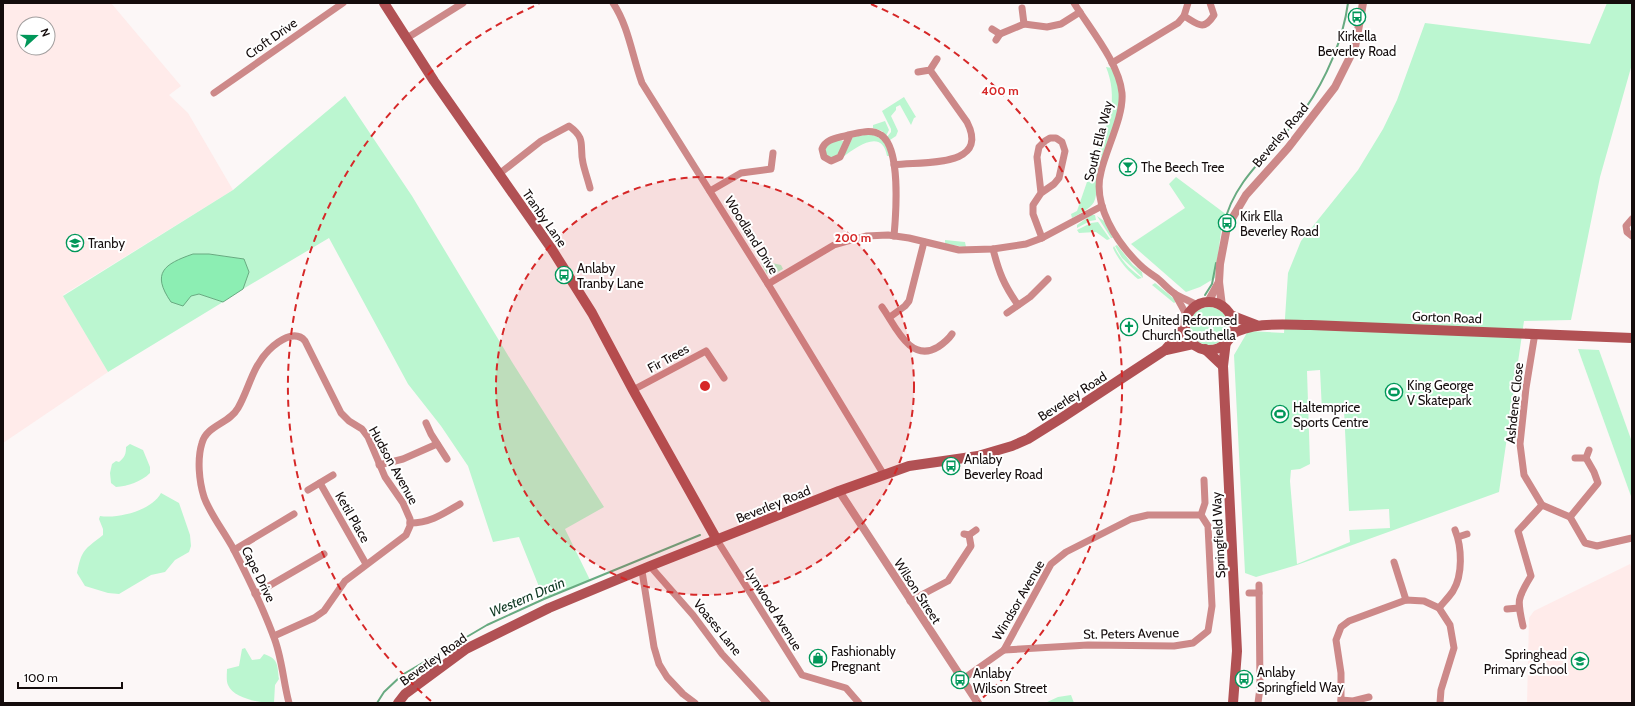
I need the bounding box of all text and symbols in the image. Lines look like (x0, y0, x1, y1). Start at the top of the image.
bus stop icon: Kirkella Beverley Road (1347, 7, 1367, 27)
street label: Croft Drive (242, 14, 300, 62)
north arrow (16, 16, 56, 56)
text: N (37, 26, 53, 39)
place label: Kirkella Beverley Road (1318, 28, 1396, 59)
text: 400 m (981, 83, 1019, 98)
street label: South Ella Way (1080, 99, 1116, 183)
street label: Beverley Road (1249, 100, 1311, 170)
bar icon: The Beech Tree (1118, 157, 1138, 177)
place label: The Beech Tree (1141, 159, 1225, 175)
street label: Tranby Lane (519, 186, 571, 250)
street label: Woodland Drive (722, 193, 783, 277)
place label: Kirk Ella Beverley Road (1240, 208, 1319, 239)
bus stop icon: Kirk Ella Beverley Road (1217, 213, 1237, 233)
text: 200 m (835, 230, 871, 245)
school or university icon: Tranby (65, 233, 85, 253)
place label: Tranby (88, 235, 125, 251)
place label: Anlaby Tranby Lane (577, 260, 644, 291)
bus stop icon: Anlaby Tranby Lane (554, 265, 574, 285)
street label: Gorton Road (1412, 308, 1482, 326)
place label: United Reformed Church Southella (1142, 312, 1237, 343)
church icon: United Reformed Church Southella (1119, 317, 1139, 337)
street label: Fir Trees (644, 340, 692, 376)
street label: Ashdene Close (1502, 361, 1526, 444)
street label: Beverley Road (1035, 368, 1109, 424)
place label: King George V Skatepark (1407, 377, 1474, 408)
centre of rings (698, 379, 712, 393)
sports icon: King George V Skatepark (1384, 382, 1404, 402)
place label: Haltemprice Sports Centre (1293, 399, 1369, 430)
sports icon: Haltemprice Sports Centre (1270, 404, 1290, 424)
street label: Hudson Avenue (366, 423, 422, 507)
place label: Anlaby Beverley Road (964, 451, 1043, 482)
bus stop icon: Anlaby Beverley Road (941, 456, 961, 476)
street label: Beverley Road (734, 482, 812, 526)
street label: Ketil Place (332, 489, 374, 545)
street label: Springfield Way (1208, 491, 1228, 579)
street label: Cape Drive (239, 543, 280, 605)
street label: Wilson Street (891, 556, 945, 627)
street label: Windsor Avenue (989, 557, 1048, 643)
street label: Lynwood Avenue (742, 565, 806, 654)
water label: Western Drain (487, 573, 567, 621)
street label: Voases Lane (691, 596, 746, 659)
street label: St. Peters Avenue (1083, 624, 1179, 642)
street label: Beverley Road (396, 629, 470, 689)
place label: Fashionably Pregnant (831, 643, 896, 674)
place label: Springhead Primary School (1484, 646, 1567, 677)
shop icon: Fashionably Pregnant (808, 648, 828, 668)
school or university icon: Springhead Primary School (1570, 651, 1590, 671)
scale bar (18, 664, 122, 690)
place label: Anlaby Springfield Way (1257, 664, 1344, 695)
place label: Anlaby Wilson Street (973, 665, 1048, 696)
bus stop icon: Anlaby Springfield Way (1234, 669, 1254, 689)
text: 100 m (24, 670, 58, 685)
bus stop icon: Anlaby Wilson Street (950, 670, 970, 690)

